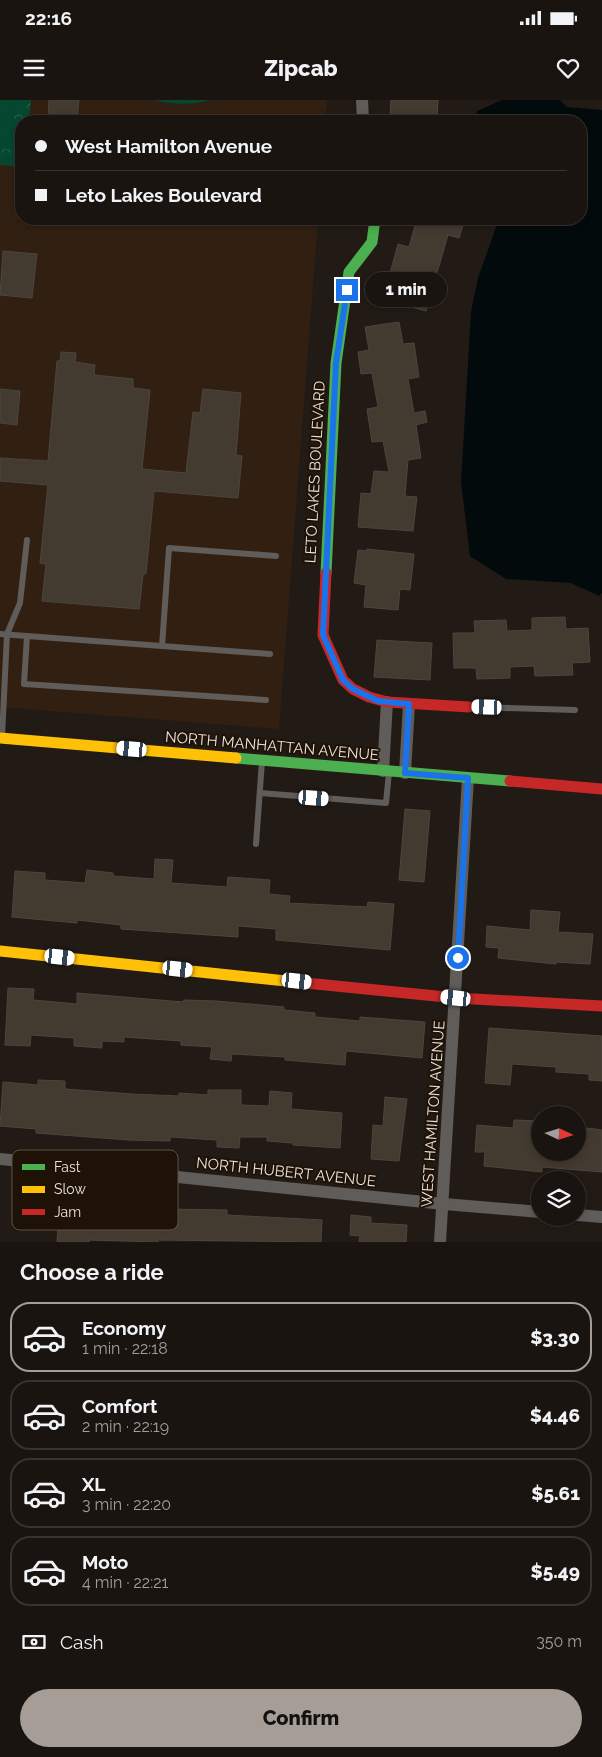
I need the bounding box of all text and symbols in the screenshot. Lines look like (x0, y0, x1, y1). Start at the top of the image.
text: 22:16 (25, 7, 72, 29)
icon: menu (20, 54, 48, 82)
icon: heart (554, 54, 582, 82)
text: Zipcab (264, 55, 338, 81)
text: West Hamilton Avenue (65, 135, 272, 157)
text: Leto Lakes Boulevard (65, 184, 262, 206)
callout: 1 min (364, 272, 447, 308)
route end (336, 279, 358, 301)
text: 1 min (385, 280, 427, 299)
street label: LETO LAKES BOULEVARD (301, 380, 329, 564)
car (471, 699, 502, 715)
street label: NORTH MANHATTAN AVENUE (164, 728, 380, 764)
car (116, 740, 147, 758)
car (298, 789, 329, 807)
route start (447, 947, 469, 969)
car (44, 948, 75, 966)
car (162, 960, 193, 978)
car (281, 972, 312, 990)
car (440, 989, 471, 1007)
street label: WEST HAMILTON AVENUE (417, 1020, 449, 1208)
north arrow (531, 1106, 586, 1161)
map controls (531, 1106, 586, 1226)
legend (12, 1150, 178, 1230)
street label: NORTH HUBERT AVENUE (195, 1154, 377, 1190)
text: Fast (54, 1159, 81, 1175)
button: layers (531, 1171, 586, 1226)
text: Slow (54, 1181, 86, 1197)
text: Jam (54, 1204, 81, 1220)
text: Choose a ride (20, 1259, 164, 1285)
icon: car (22, 1315, 67, 1360)
text: Economy (82, 1317, 166, 1339)
text: $3.30 (530, 1326, 580, 1348)
text: 1 min · 22:18 (82, 1339, 168, 1358)
icon: car (22, 1393, 67, 1438)
text: Comfort (82, 1395, 157, 1417)
text: $4.46 (530, 1404, 580, 1426)
text: 2 min · 22:19 (82, 1417, 169, 1436)
icon: car (22, 1471, 67, 1516)
text: XL (82, 1473, 105, 1495)
text: $5.61 (531, 1482, 580, 1504)
text: 3 min · 22:20 (82, 1495, 171, 1514)
icon: car (22, 1549, 67, 1594)
text: Moto (82, 1551, 128, 1573)
text: $5.49 (531, 1560, 580, 1582)
text: 4 min · 22:21 (82, 1573, 168, 1592)
icon: cash (20, 1628, 48, 1656)
text: Cash (60, 1631, 104, 1653)
text: 350 m (536, 1632, 582, 1651)
button: Confirm (20, 1689, 582, 1747)

